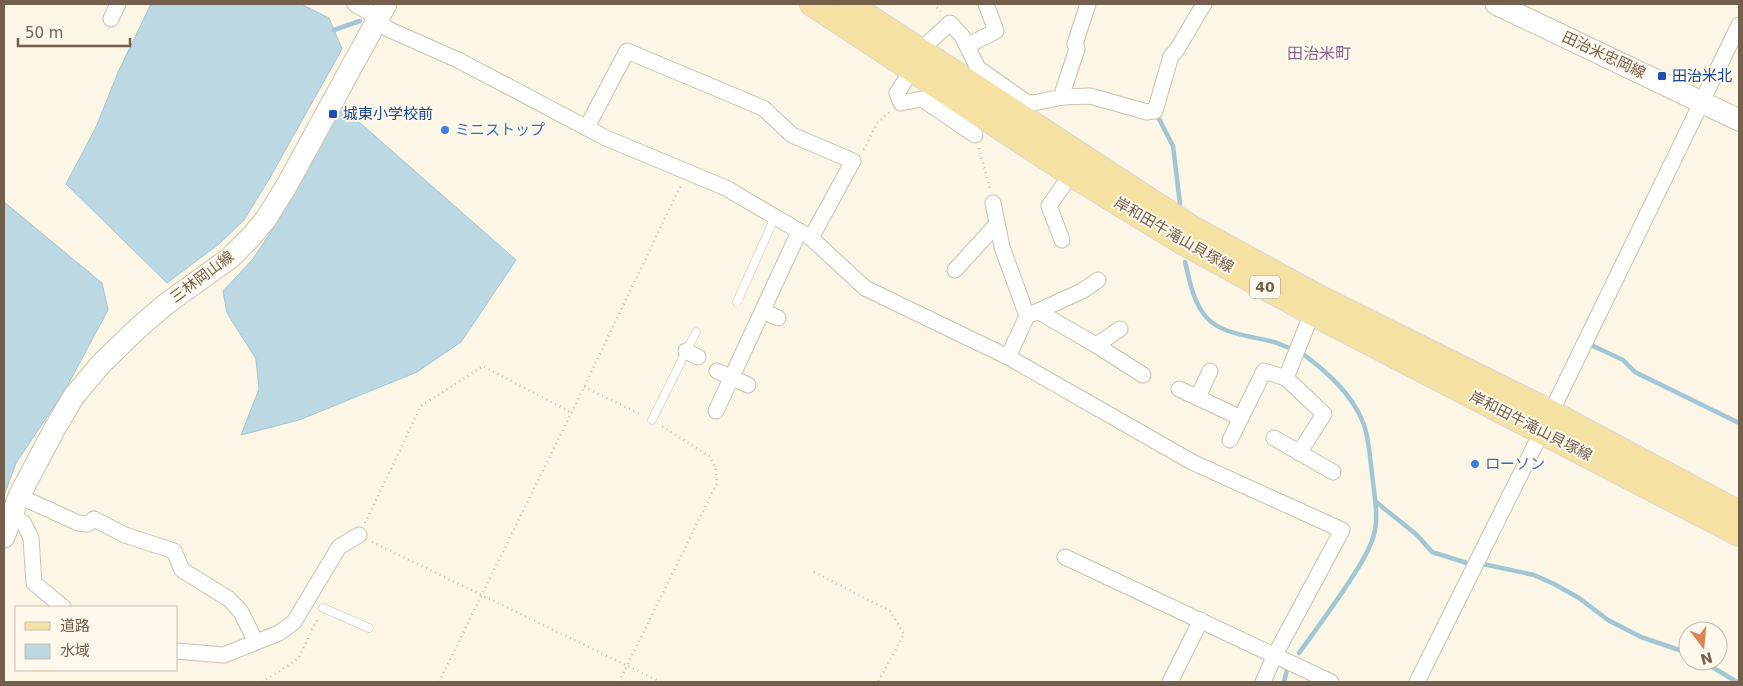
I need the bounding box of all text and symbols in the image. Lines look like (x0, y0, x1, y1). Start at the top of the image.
scale bar (18, 15, 130, 47)
text: 50 m (25, 24, 63, 42)
street label: 田治米忠岡線 (1559, 28, 1649, 82)
district label: 田治米町 (1287, 44, 1351, 63)
place label: 田治米北 (1672, 67, 1732, 85)
marker: 田治米北 (1656, 70, 1668, 82)
place label: 城東小学校前 (343, 105, 433, 123)
marker: 城東小学校前 (327, 108, 339, 120)
place label: ミニストップ (455, 121, 545, 139)
marker: ミニストップ (439, 124, 451, 136)
street label: 岸和田牛滝山貝塚線 (1111, 193, 1237, 277)
street label: 三林岡山線 (167, 247, 237, 307)
road number: 40 (1250, 276, 1280, 298)
street label: 岸和田牛滝山貝塚線 (1467, 387, 1595, 465)
place label: ローソン (1485, 455, 1545, 473)
marker: ローソン (1469, 458, 1481, 470)
legend (15, 606, 178, 671)
text: 道路 (60, 617, 90, 635)
north arrow (1678, 621, 1728, 671)
text: 水域 (60, 642, 90, 660)
text: N (1699, 649, 1714, 668)

